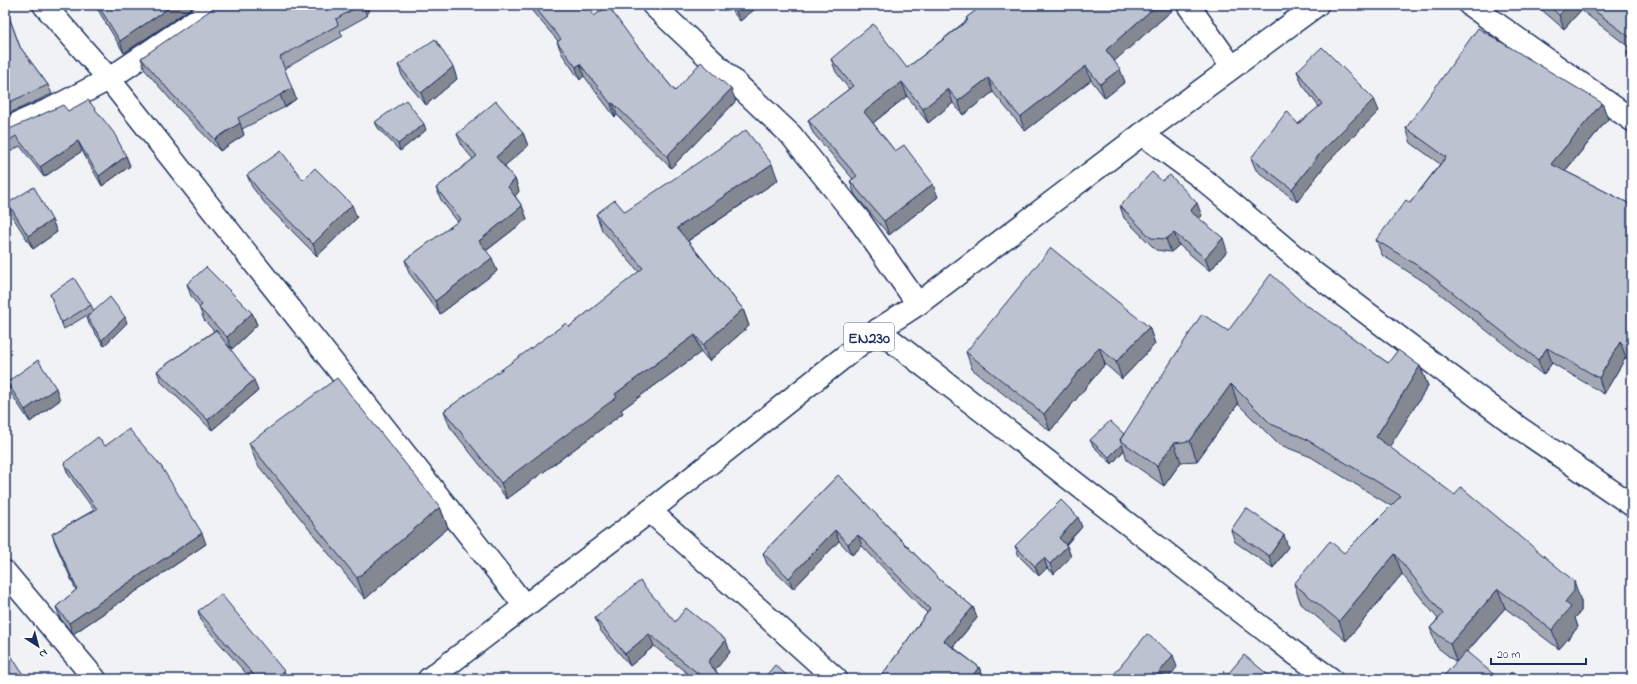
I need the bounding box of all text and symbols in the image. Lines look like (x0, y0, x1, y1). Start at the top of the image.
road number: EN230 (844, 323, 894, 351)
north arrow (18, 626, 58, 666)
scale bar (1491, 640, 1586, 666)
text: N (36, 645, 51, 662)
text: 20 m (1497, 646, 1520, 664)

